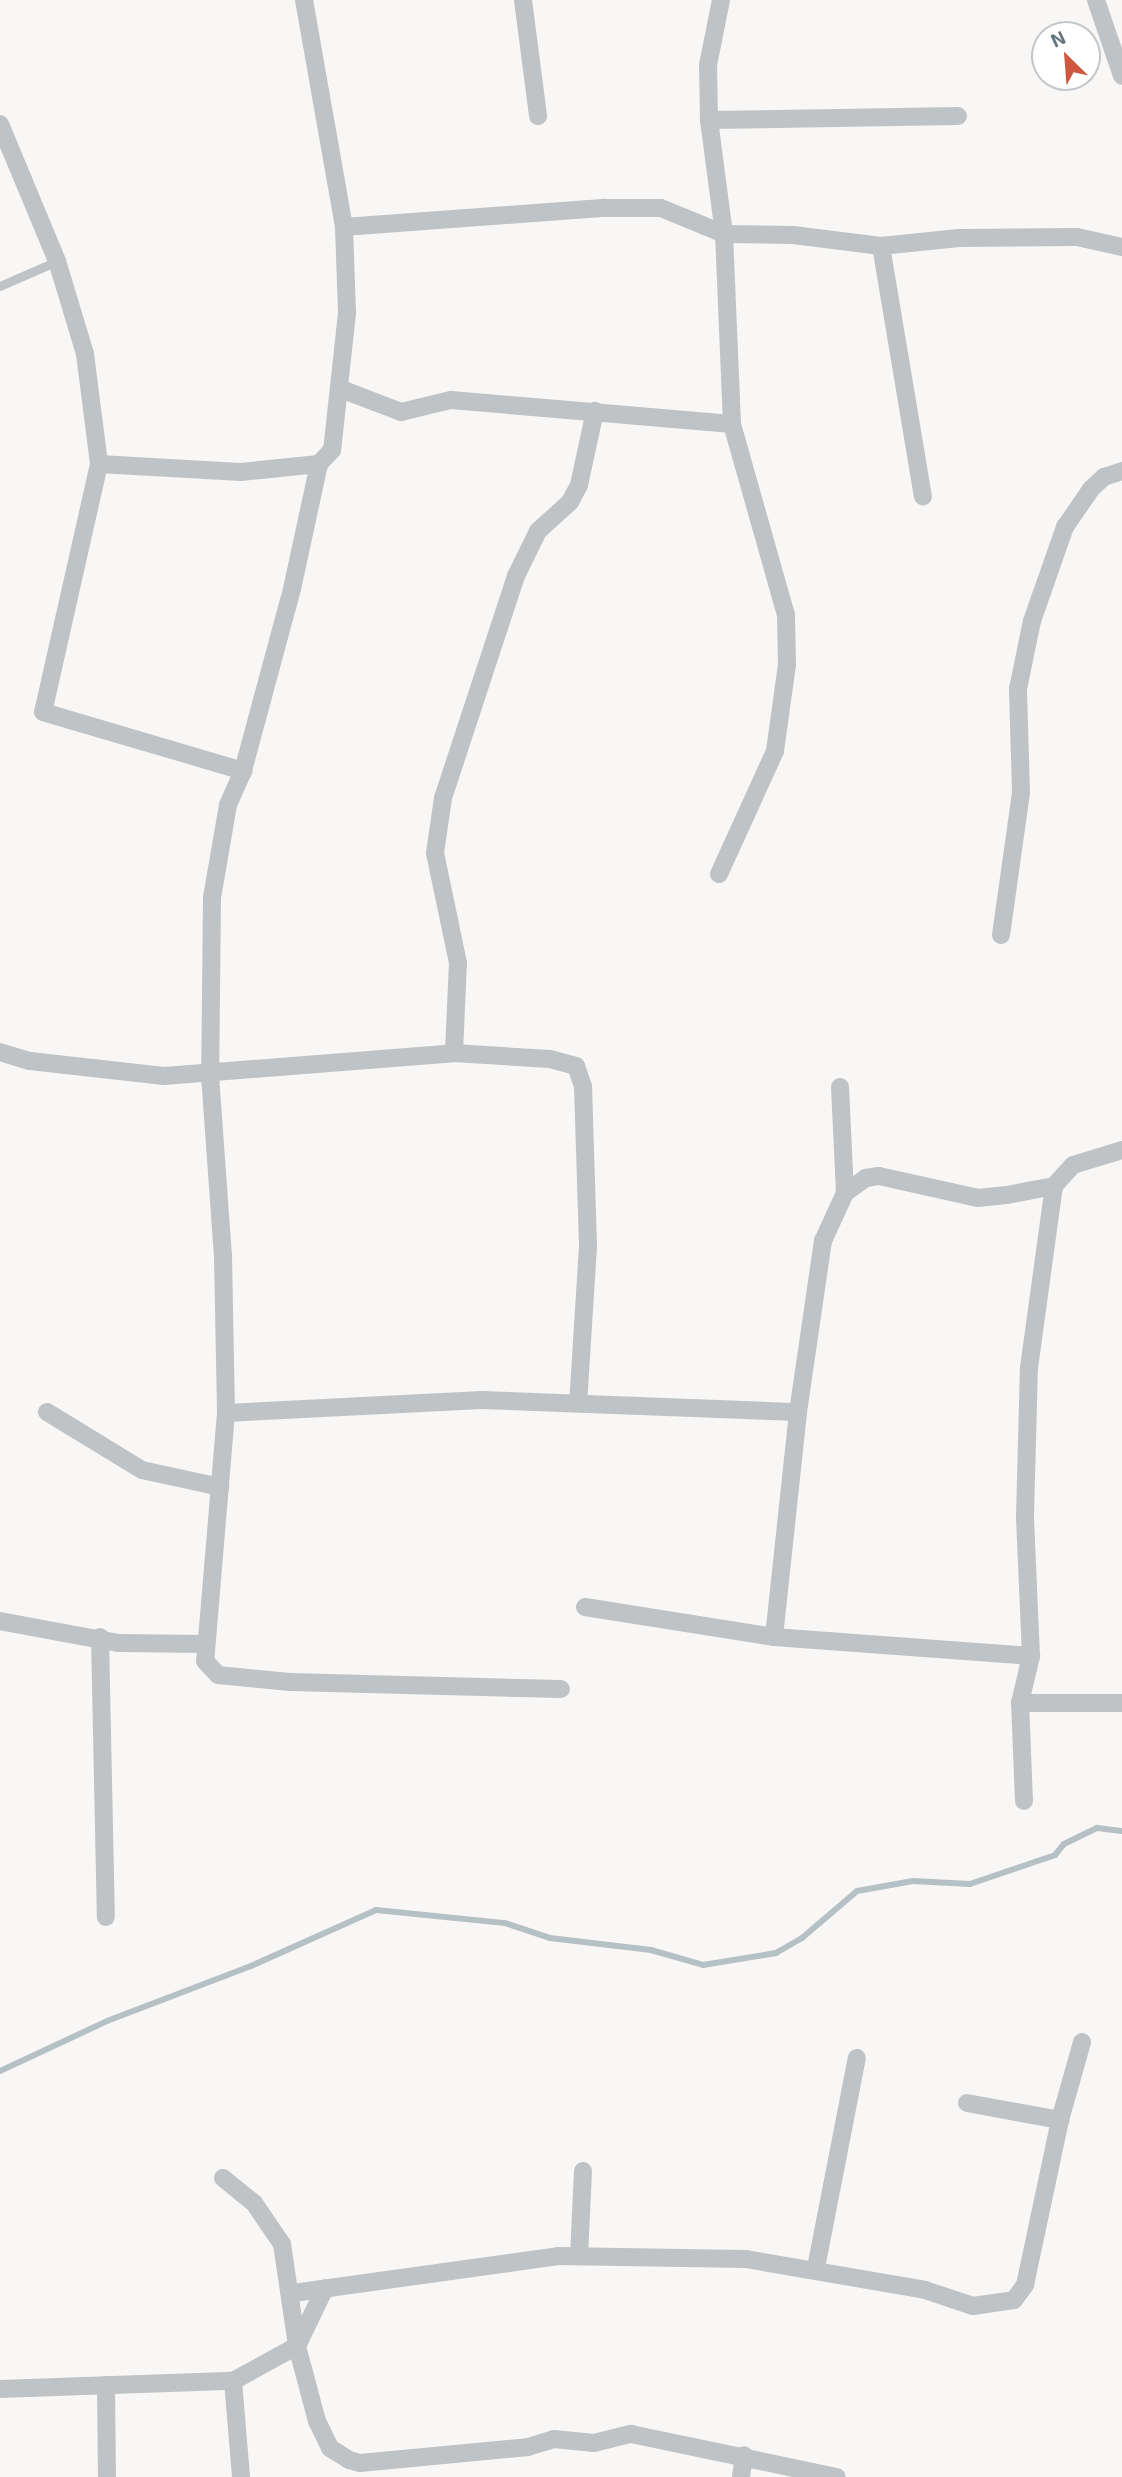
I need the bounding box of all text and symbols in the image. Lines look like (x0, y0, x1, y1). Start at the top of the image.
north arrow (1031, 21, 1101, 91)
text: N (1047, 25, 1069, 52)

